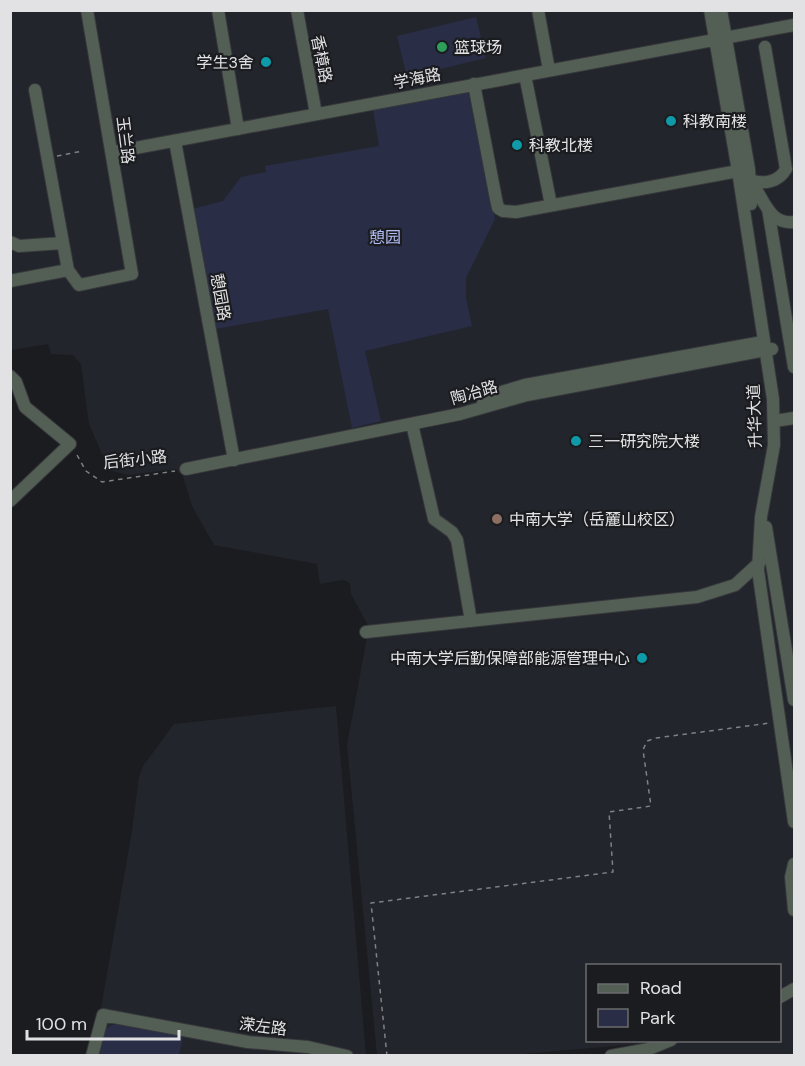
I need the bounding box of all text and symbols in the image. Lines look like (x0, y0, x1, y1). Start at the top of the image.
street label: 香樟路 (307, 34, 336, 85)
place label: 篮球场 (454, 37, 502, 58)
marker: 篮球场 (435, 40, 449, 54)
place label: 学生3舍 (197, 52, 254, 73)
marker: 学生3舍 (259, 55, 273, 69)
street label: 学海路 (392, 64, 443, 93)
place label: 科教南楼 (683, 111, 747, 132)
marker: 科教南楼 (664, 114, 678, 128)
street label: 玉兰路 (112, 115, 139, 165)
place label: 科教北楼 (529, 135, 593, 156)
marker: 科教北楼 (510, 138, 524, 152)
park label: 憩园 (369, 227, 401, 248)
street label: 憩园路 (206, 272, 235, 323)
street label: 陶冶路 (448, 376, 500, 409)
street label: 升华大道 (743, 384, 766, 448)
place label: 三一研究院大楼 (588, 431, 700, 452)
marker: 三一研究院大楼 (569, 434, 583, 448)
street label: 后街小路 (102, 446, 168, 473)
place label: 中南大学（岳麓山校区） (509, 509, 685, 530)
marker: 中南大学（岳麓山校区） (490, 512, 504, 526)
place label: 中南大学后勤保障部能源管理中心 (390, 648, 630, 669)
marker: 中南大学后勤保障部能源管理中心 (635, 651, 649, 665)
legend (586, 964, 781, 1042)
text: Road (640, 976, 682, 1000)
scale bar (27, 1003, 178, 1041)
text: Park (640, 1006, 676, 1030)
text: 100 m (36, 1012, 87, 1036)
street label: 溁左路 (238, 1013, 288, 1040)

